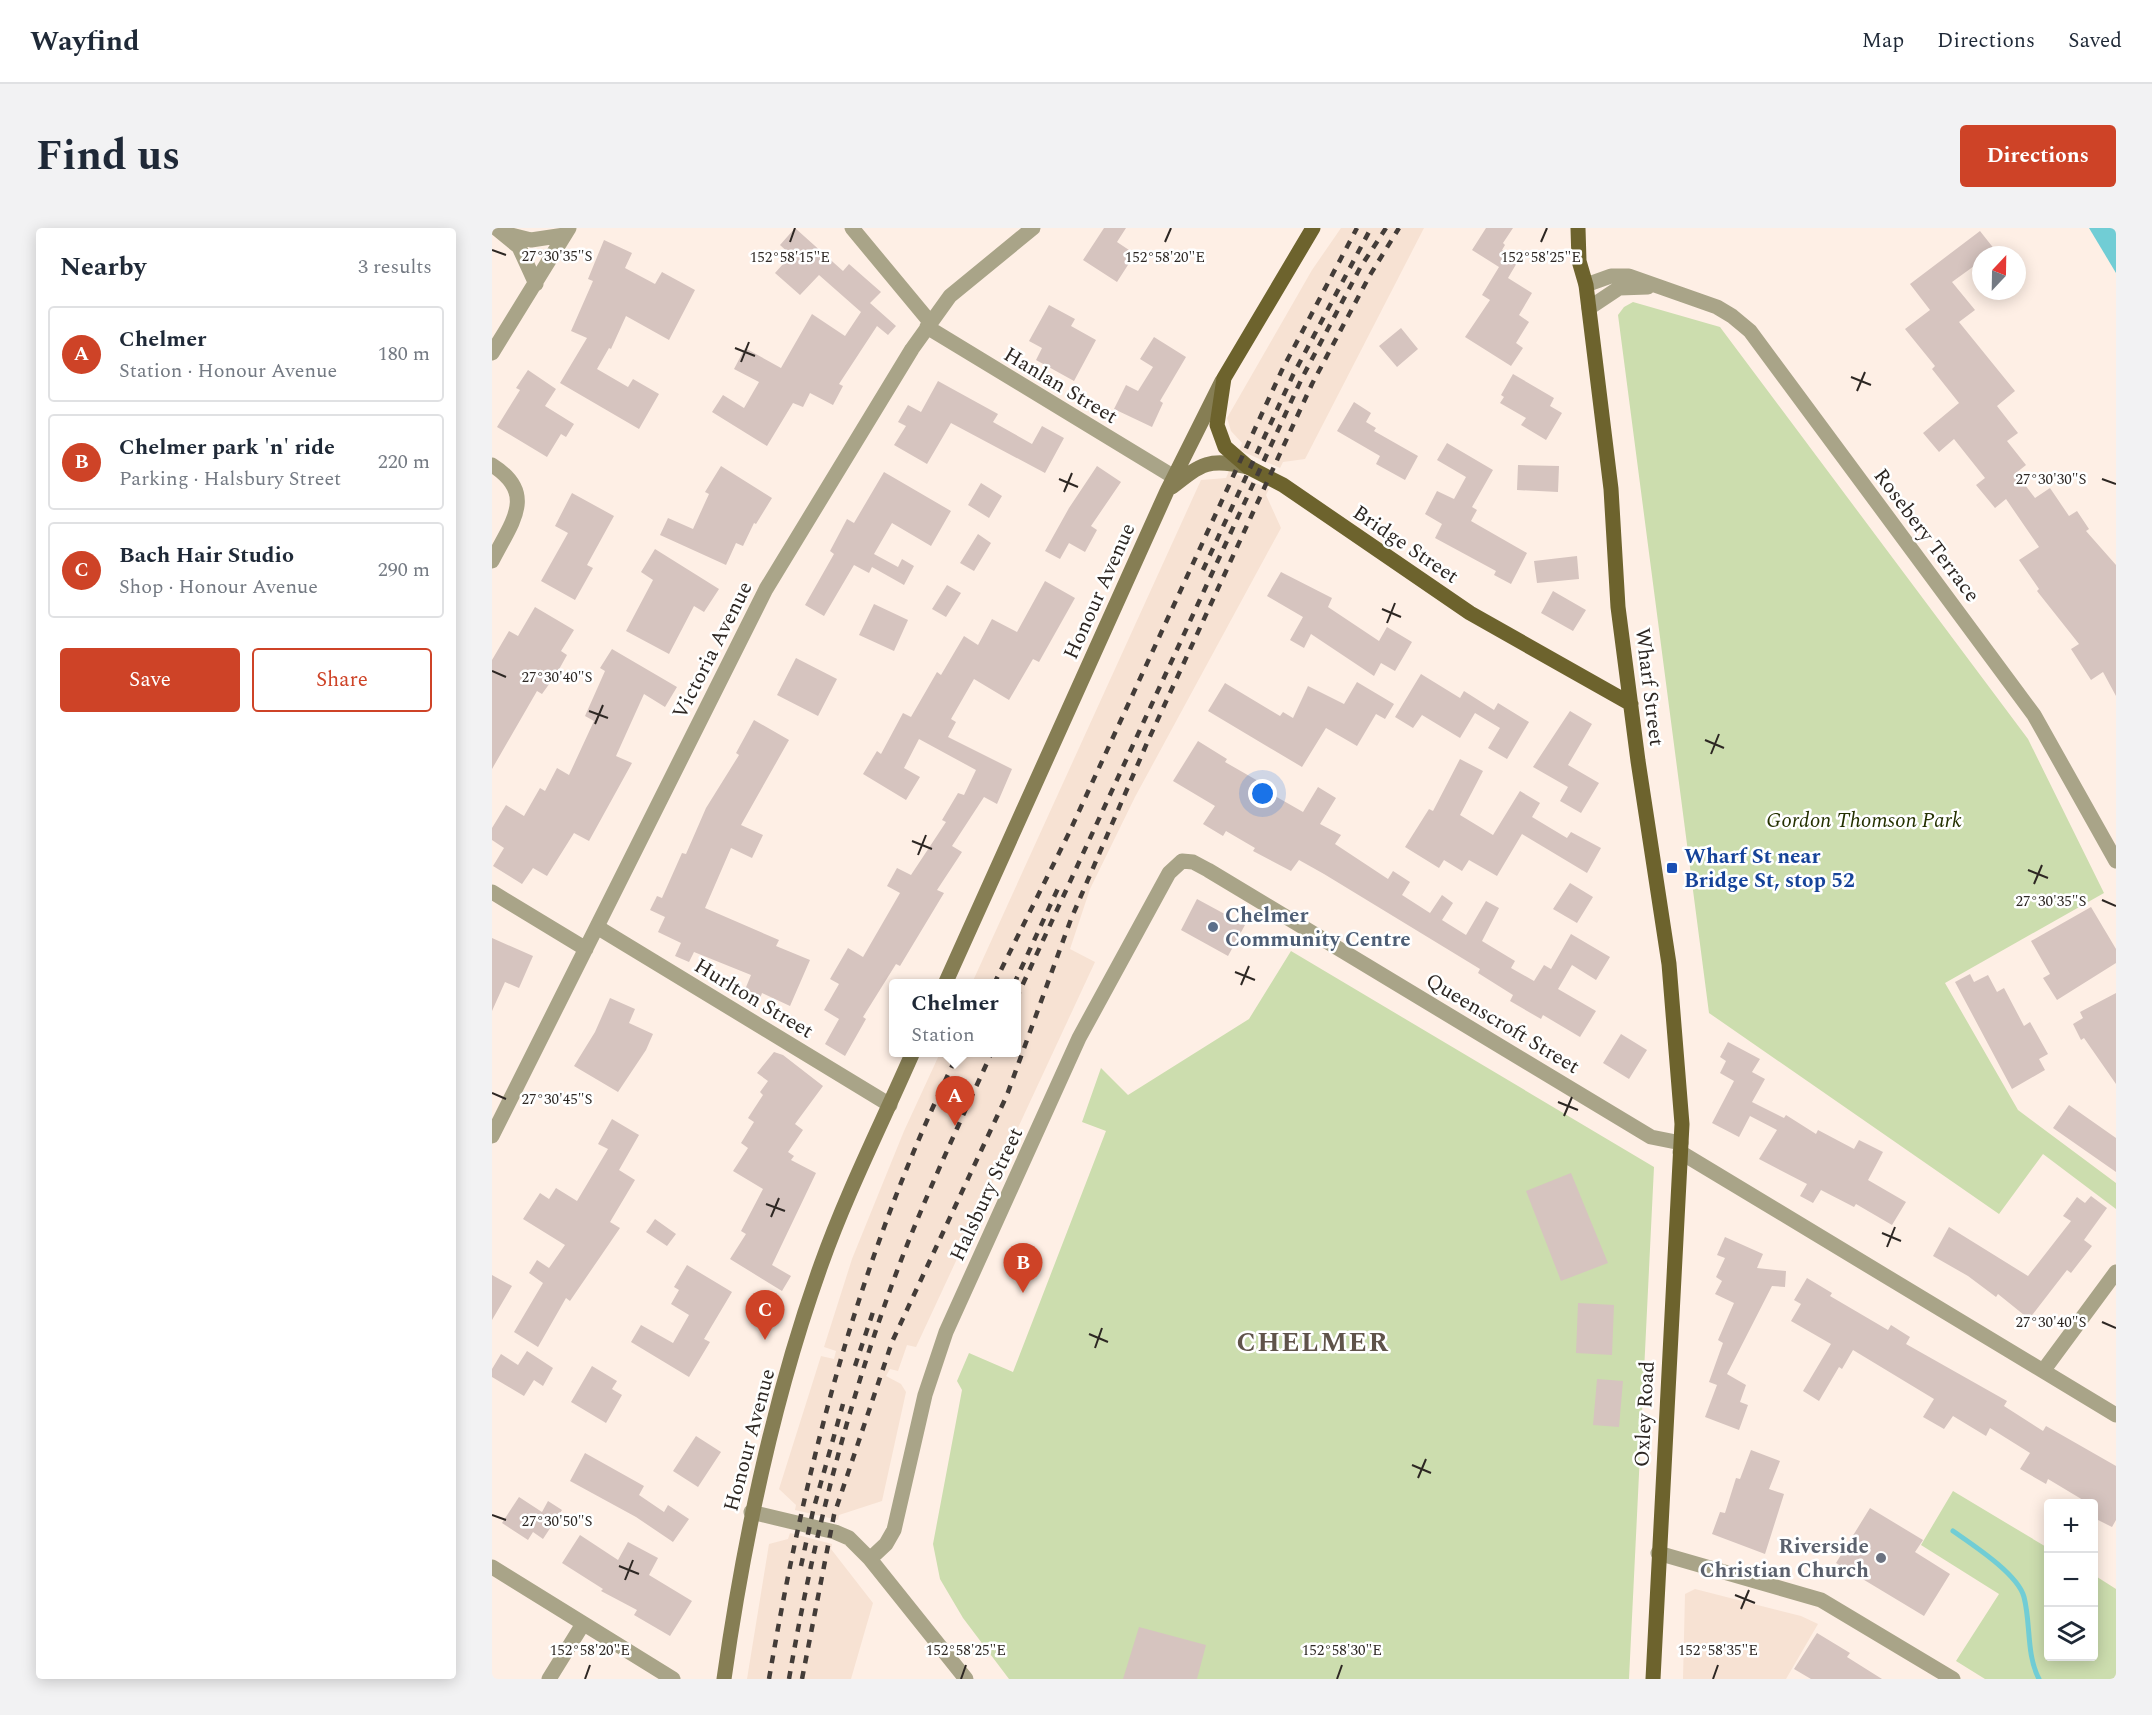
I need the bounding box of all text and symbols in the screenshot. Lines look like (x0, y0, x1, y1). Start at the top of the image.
text: Wayfind (30, 20, 139, 63)
text: Map (1862, 25, 1904, 57)
text: Directions (1937, 25, 2035, 57)
text: Saved (2068, 25, 2122, 57)
text: Find us (36, 125, 180, 188)
button: Directions (1960, 125, 2116, 187)
text: 27°30'35"S (522, 245, 593, 268)
text: 152°58'15"E (750, 246, 830, 269)
text: 152°58'20"E (1125, 246, 1205, 269)
text: 152°58'25"E (1501, 246, 1581, 269)
north arrow (1972, 246, 2026, 300)
text: Nearby (60, 247, 146, 287)
text: 3 results (358, 252, 432, 282)
text: Chelmer (119, 323, 206, 356)
text: A (74, 339, 89, 369)
text: 180 m (378, 339, 430, 369)
street label: Hanlan Street (997, 339, 1124, 433)
text: Station · Honour Avenue (119, 356, 337, 386)
text: Chelmer park 'n' ride (119, 431, 335, 464)
text: B (74, 447, 89, 477)
text: 220 m (378, 447, 430, 477)
street label: Rosebery Terrace (1865, 462, 1987, 609)
text: Parking · Halsbury Street (119, 464, 341, 494)
text: 27°30'30"S (2016, 468, 2087, 491)
street label: Bridge Street (1346, 497, 1465, 592)
street label: Honour Avenue (1055, 518, 1144, 665)
text: Bach Hair Studio (119, 539, 294, 572)
text: C (74, 555, 89, 585)
text: 290 m (378, 555, 430, 585)
text: Shop · Honour Avenue (119, 572, 318, 602)
street label: Victoria Avenue (664, 576, 761, 725)
street label: Wharf Street (1626, 626, 1672, 748)
button: Save (60, 648, 240, 712)
button: Share (252, 648, 432, 712)
text: 27°30'40"S (522, 666, 593, 689)
your location (1248, 779, 1277, 808)
park label: Gordon Thomson Park (1766, 805, 1962, 837)
place label: Wharf St near Bridge St, stop 52 (1684, 841, 1855, 897)
marker: Wharf St near Bridge St, stop 52 (1665, 861, 1679, 875)
text: 27°30'35"S (2016, 890, 2087, 913)
place label: Chelmer Community Centre (1225, 900, 1411, 956)
marker: Chelmer Community Centre (1206, 920, 1220, 934)
street label: Hurlton Street (688, 950, 819, 1047)
street label: Queenscroft Street (1419, 965, 1586, 1083)
popup (889, 979, 1021, 1057)
text: Chelmer (911, 987, 999, 1020)
text: Station (911, 1020, 975, 1050)
pin: A (936, 1076, 974, 1126)
text: 27°30'45"S (522, 1088, 593, 1111)
street label: Halsbury Street (942, 1122, 1032, 1267)
pin: B (1004, 1244, 1042, 1293)
pin: C (746, 1290, 784, 1340)
text: 27°30'40"S (2016, 1311, 2087, 1334)
district label: CHELMER (1236, 1322, 1390, 1364)
street label: Oxley Road (1626, 1360, 1664, 1468)
street label: Honour Avenue (716, 1365, 784, 1515)
map controls (2044, 1499, 2098, 1661)
button: + (2044, 1499, 2098, 1553)
text: 27°30'50"S (522, 1510, 593, 1533)
place label: Riverside Christian Church (1700, 1531, 1869, 1587)
marker: Riverside Christian Church (1874, 1551, 1888, 1565)
button: − (2044, 1553, 2098, 1607)
button: layers (2044, 1607, 2098, 1661)
text: 152°58'20"E (550, 1639, 630, 1662)
text: 152°58'25"E (926, 1639, 1006, 1662)
text: 152°58'30"E (1302, 1639, 1382, 1662)
text: 152°58'35"E (1678, 1639, 1758, 1662)

